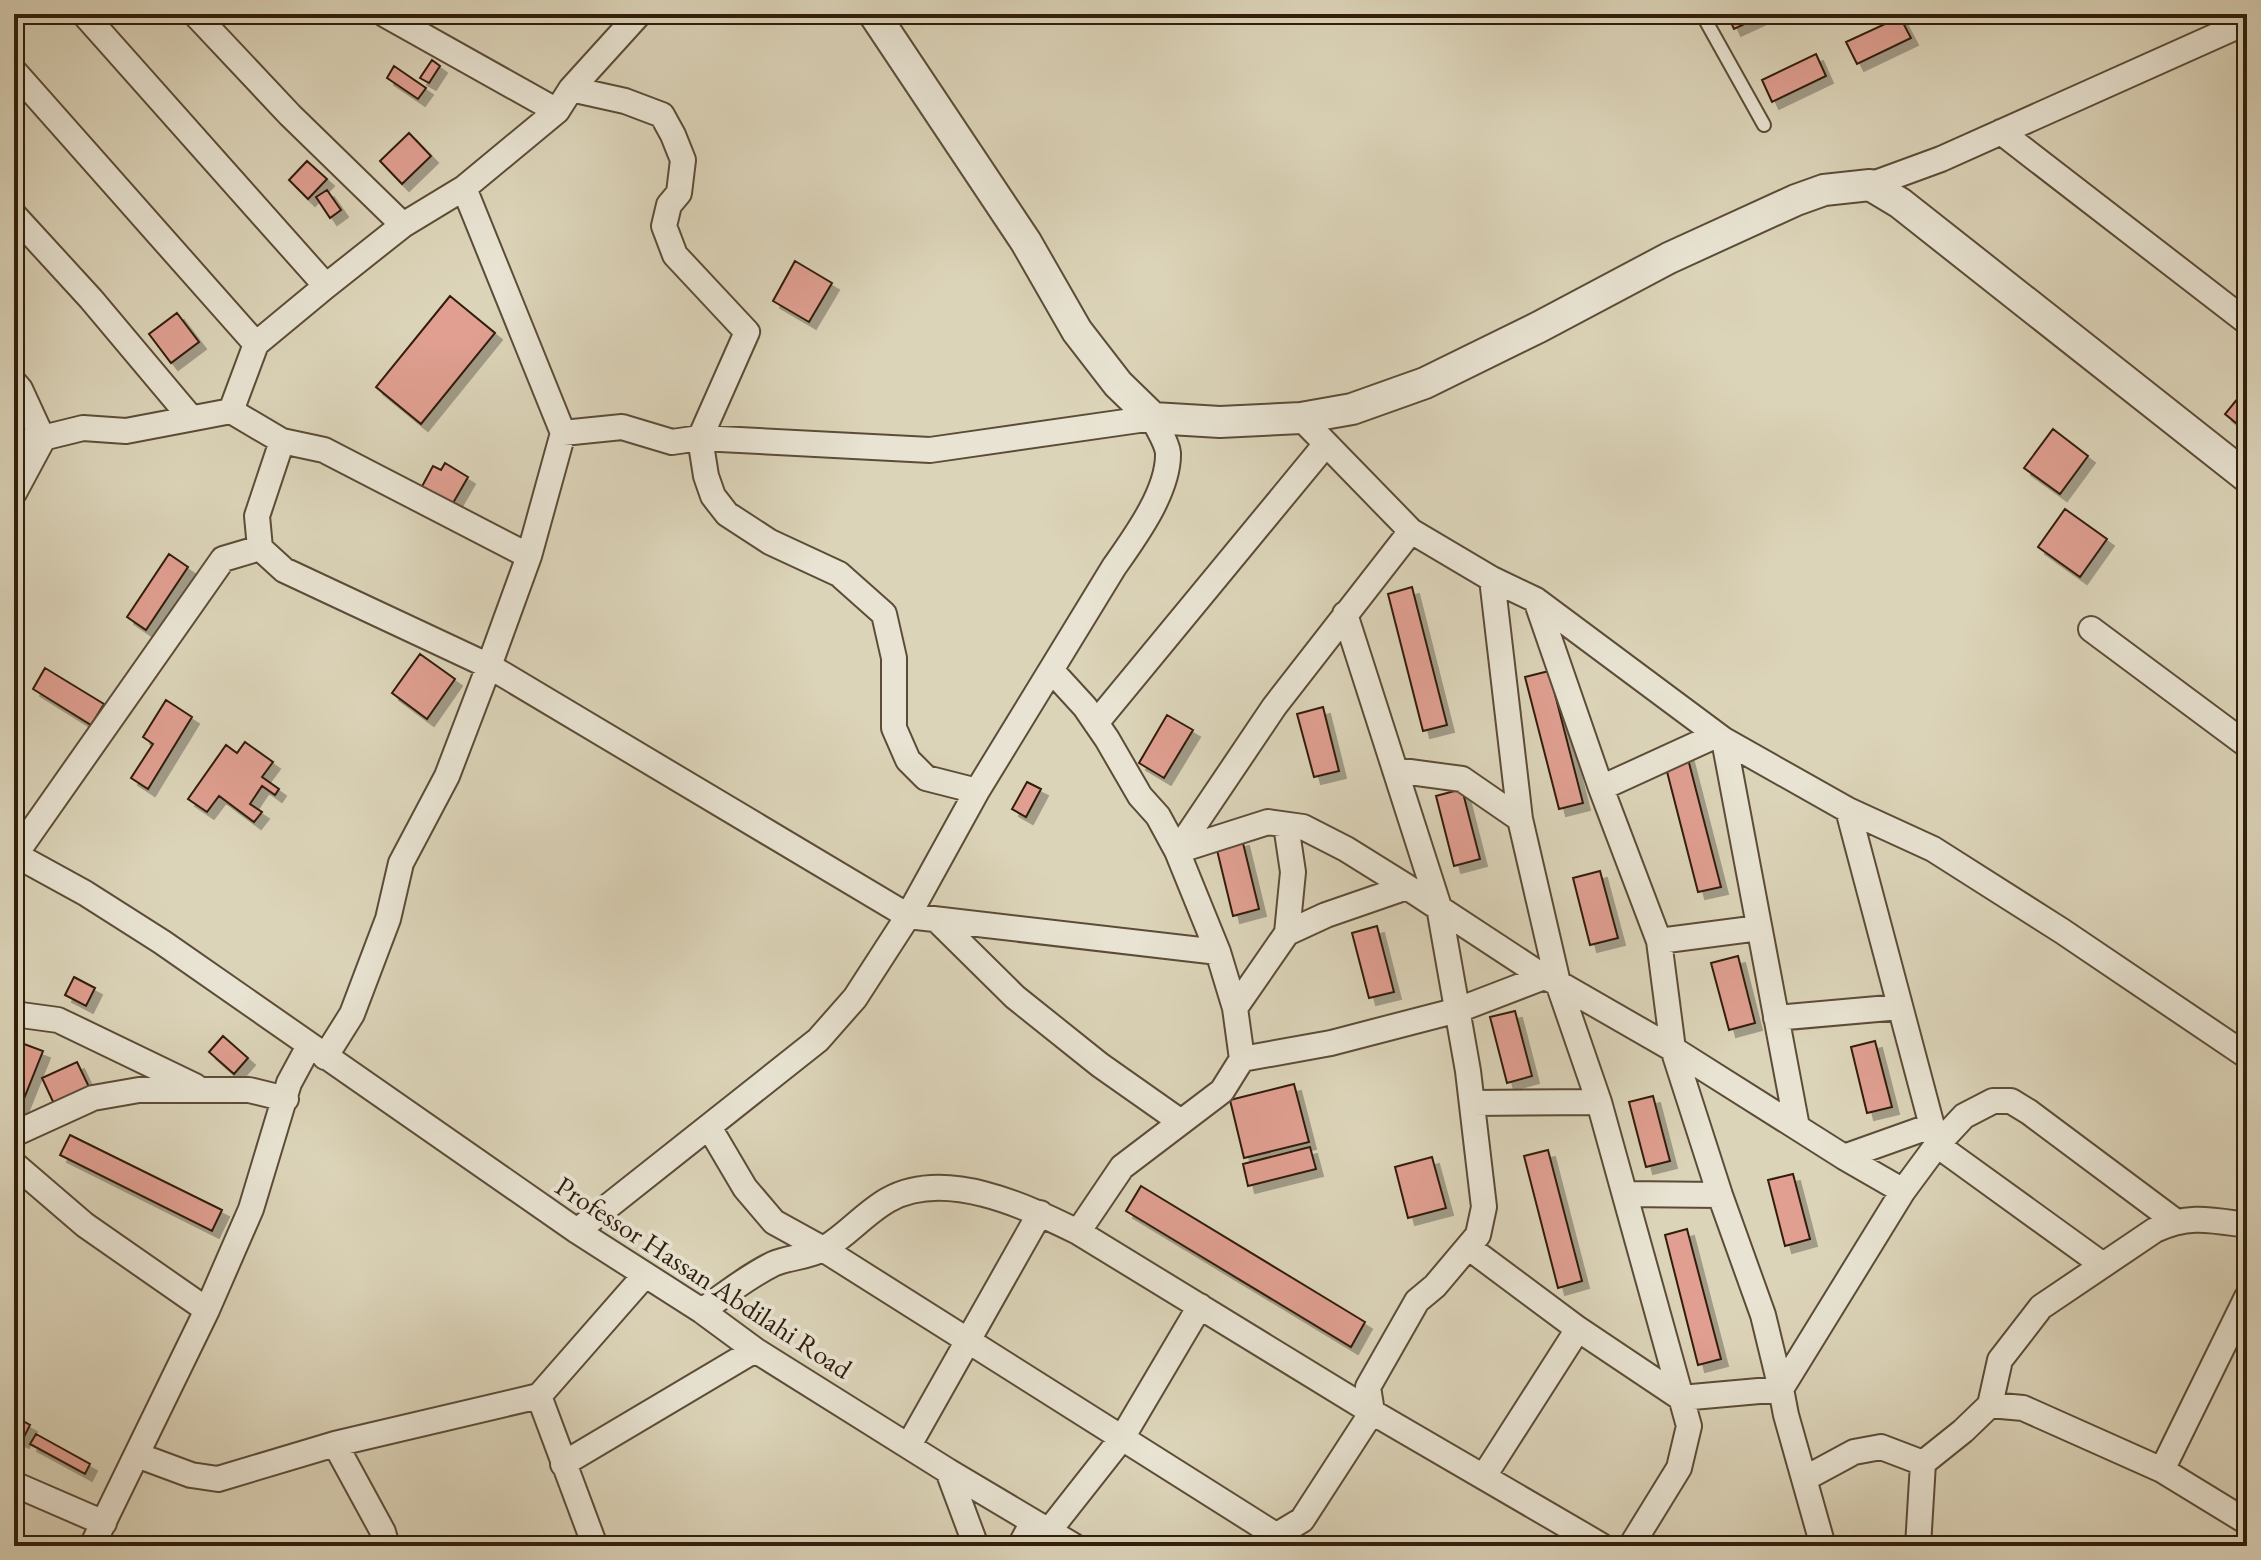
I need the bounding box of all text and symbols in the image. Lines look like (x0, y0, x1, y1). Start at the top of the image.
street label: Professor Hassan Abdilahi Road (549, 1168, 860, 1387)

